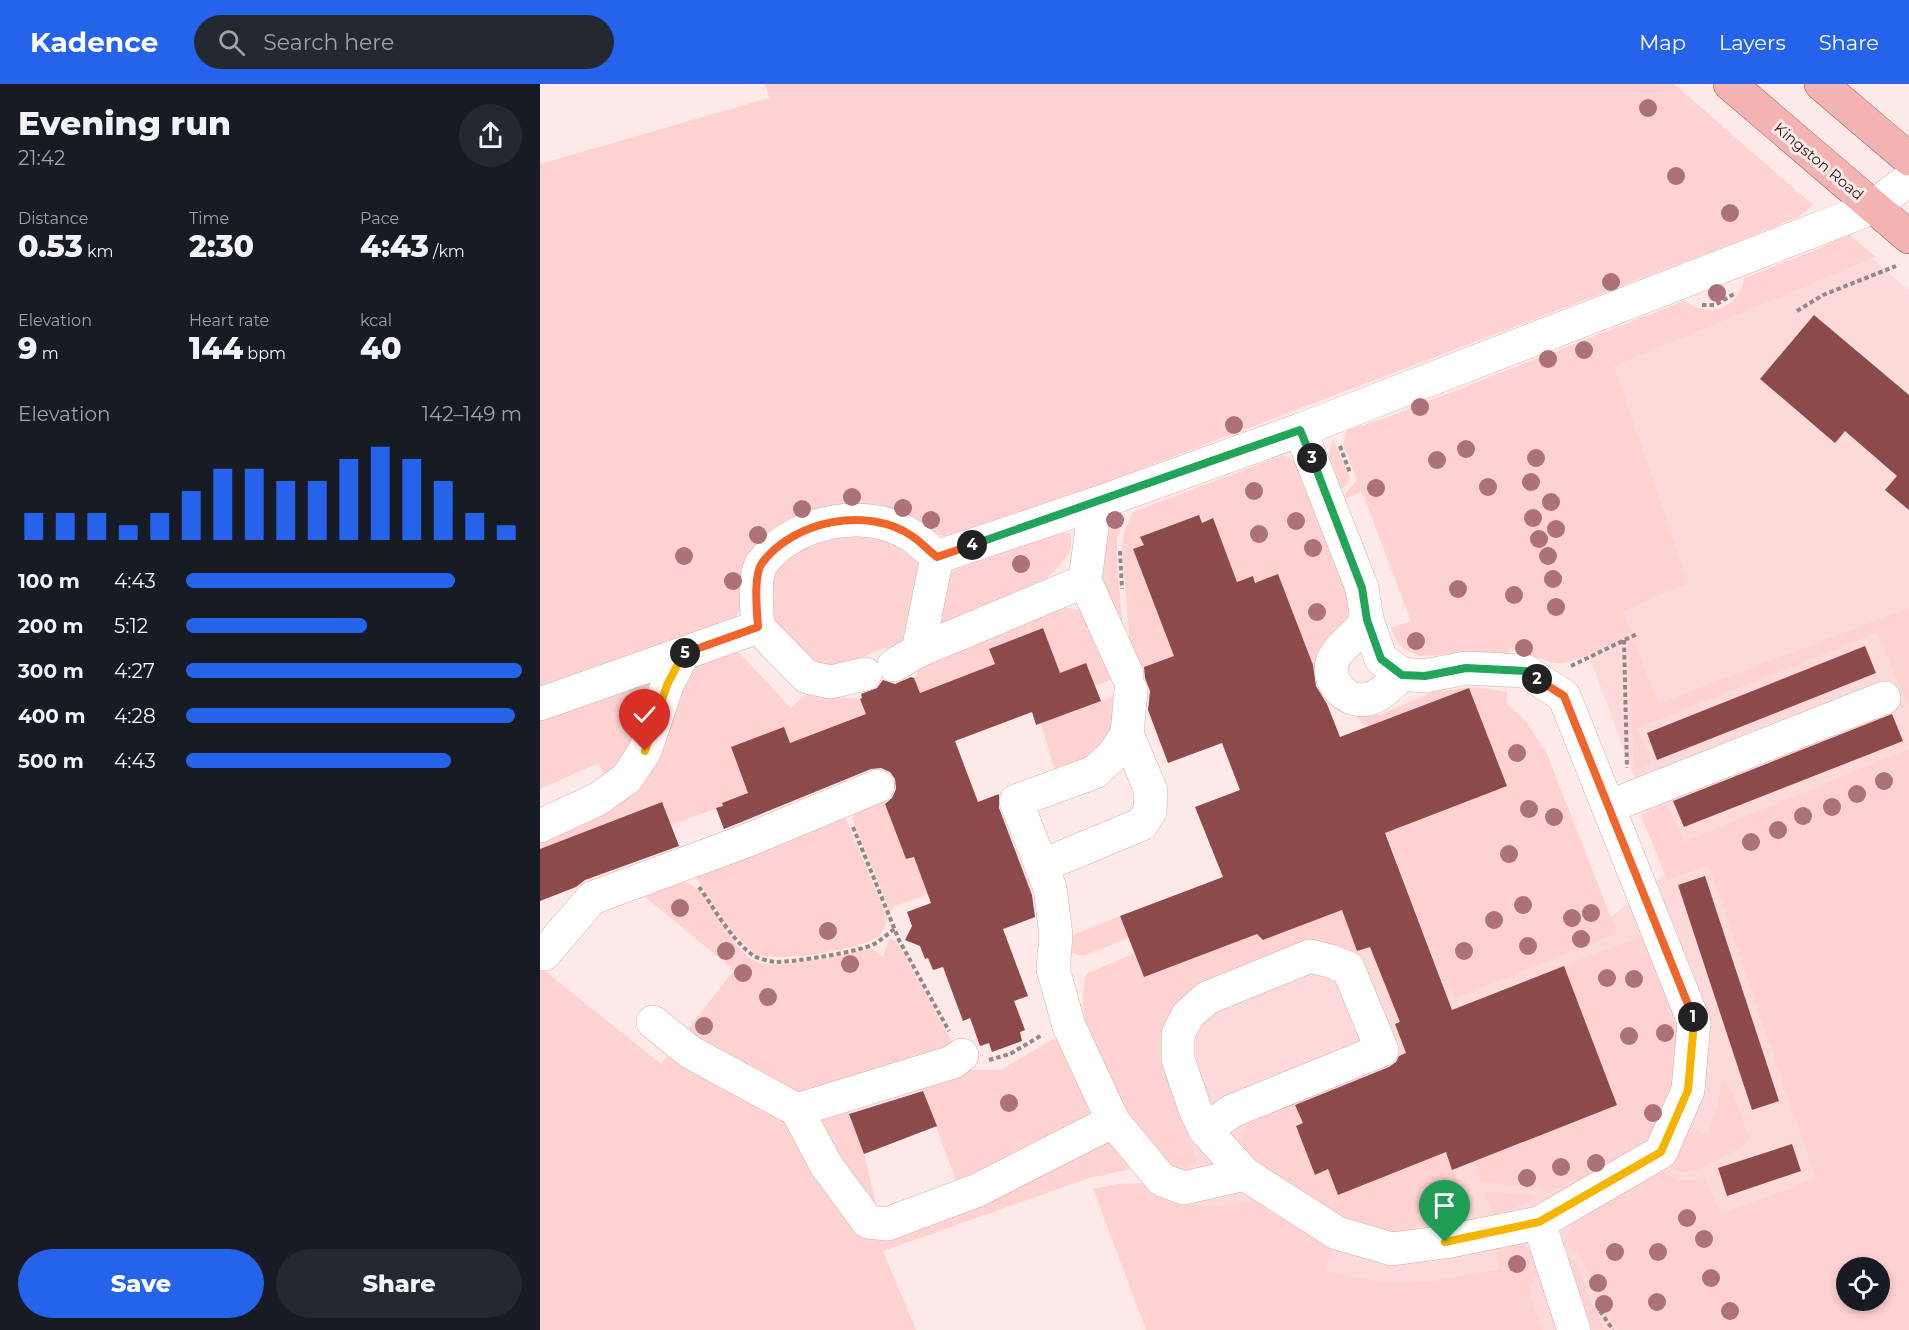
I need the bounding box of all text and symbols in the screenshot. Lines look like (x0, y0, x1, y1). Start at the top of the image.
search box (194, 15, 614, 69)
text: Kadence (30, 25, 158, 59)
icon: search (215, 26, 248, 59)
text: Search here (263, 29, 394, 56)
text: Map (1639, 30, 1686, 55)
text: Layers (1719, 30, 1786, 55)
text: Share (1819, 30, 1879, 55)
text: Evening run (18, 103, 231, 143)
button: share (459, 104, 522, 167)
street label: Kingston Road (1770, 118, 1868, 204)
text: 21:42 (18, 146, 65, 170)
text: Distance (18, 209, 88, 228)
text: Time (189, 209, 229, 228)
text: Pace (360, 209, 399, 228)
text: 0.53 (18, 228, 83, 265)
text: 2:30 (189, 228, 254, 265)
text: 4:43 (360, 228, 429, 265)
text: km (83, 242, 113, 261)
text: /km (429, 242, 465, 261)
text: Elevation (18, 311, 92, 330)
text: Heart rate (189, 311, 269, 330)
text: kcal (360, 311, 392, 330)
text: 9 (18, 330, 37, 367)
text: 144 (189, 330, 243, 367)
text: 40 (360, 330, 402, 367)
text: m (37, 344, 59, 363)
text: bpm (243, 344, 286, 363)
text: Elevation (18, 402, 110, 426)
text: 142–149 m (422, 402, 522, 426)
pin: 3 (1297, 443, 1327, 473)
text: 3 (1307, 448, 1317, 467)
pin: 4 (957, 530, 987, 560)
text: 4 (966, 535, 978, 554)
text: 100 m (18, 569, 80, 593)
text: 4:43 (114, 569, 156, 593)
text: 200 m (18, 614, 84, 638)
text: 5:12 (114, 614, 148, 638)
pin: 5 (670, 638, 700, 668)
text: 5 (680, 643, 690, 662)
text: 300 m (18, 659, 84, 683)
text: 4:27 (114, 659, 155, 683)
pin: 2 (1522, 664, 1552, 694)
text: 2 (1532, 669, 1542, 688)
pin (619, 689, 670, 751)
icon: check (628, 698, 661, 731)
text: 400 m (18, 704, 86, 728)
text: 4:28 (114, 704, 156, 728)
text: 500 m (18, 749, 84, 773)
text: 4:43 (114, 749, 156, 773)
pin: 1 (1678, 1002, 1708, 1032)
text: 1 (1690, 1007, 1696, 1026)
pin (1419, 1180, 1470, 1242)
icon: arrive (1428, 1189, 1461, 1222)
button: Save (18, 1249, 264, 1318)
button: Share (276, 1249, 522, 1318)
map controls (1836, 1257, 1890, 1311)
button: locate (1836, 1257, 1890, 1311)

